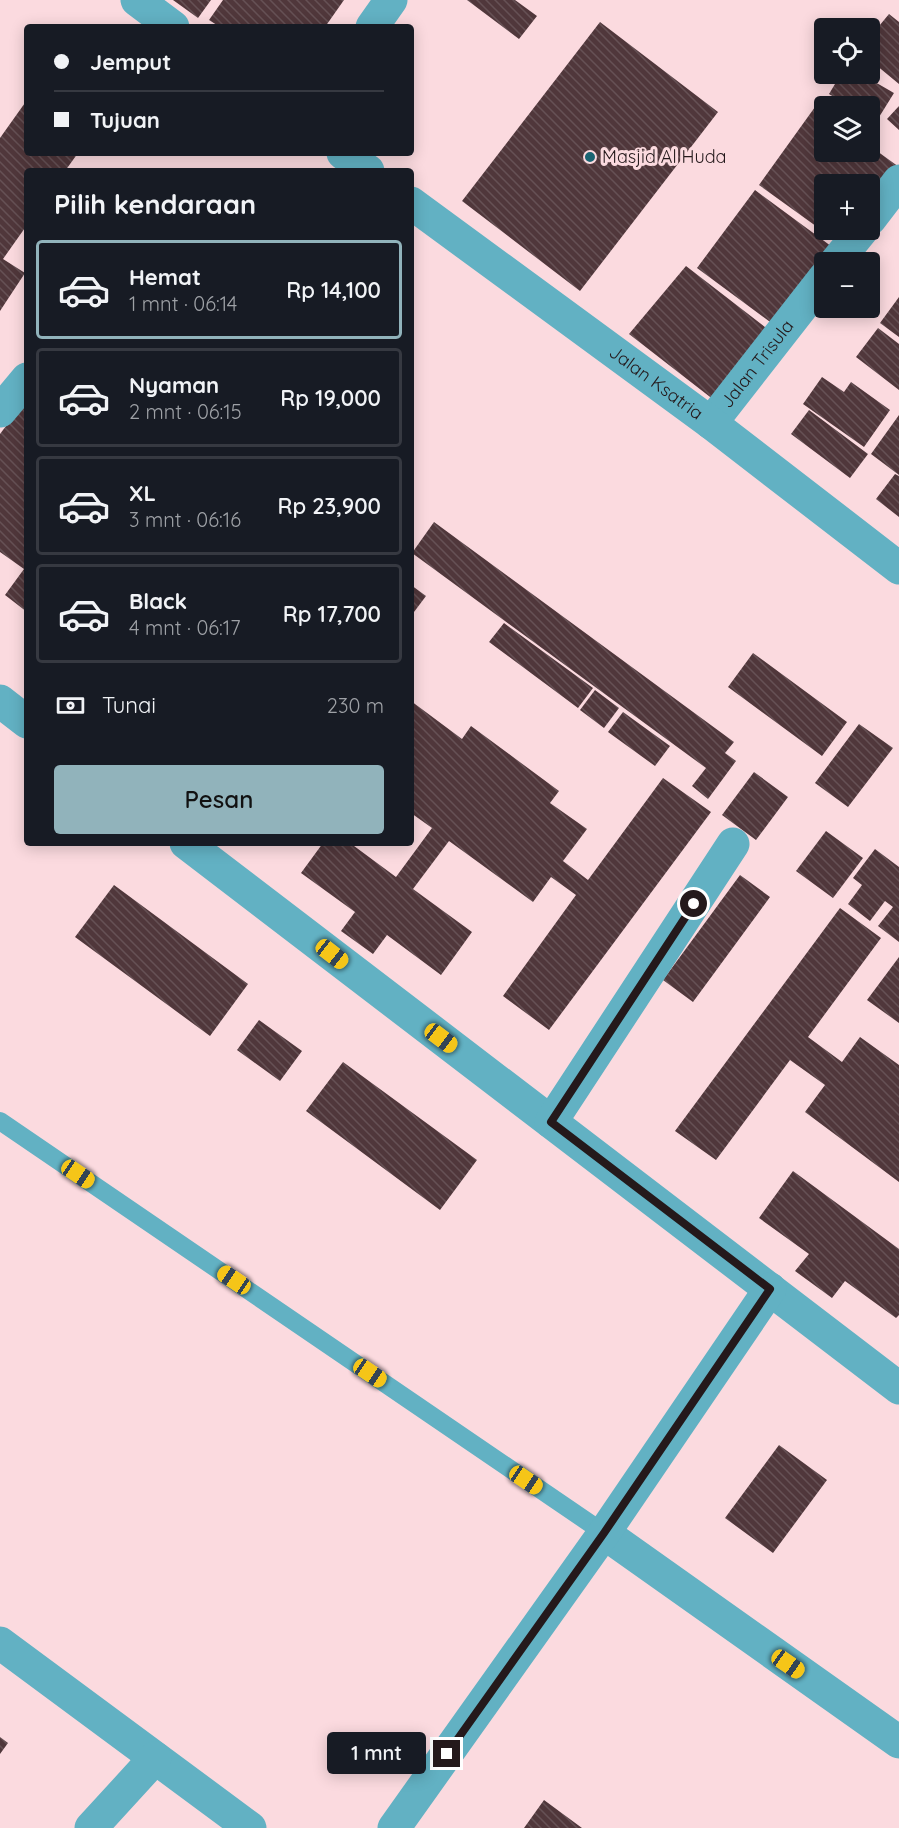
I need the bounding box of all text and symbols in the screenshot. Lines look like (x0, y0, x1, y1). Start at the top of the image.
map controls (814, 18, 880, 318)
button: locate (814, 18, 880, 84)
text: Jemput (90, 48, 171, 76)
button: layers (814, 96, 880, 162)
text: Tujuan (90, 106, 160, 134)
place label: Masjid Al Huda (602, 145, 727, 168)
marker: Masjid Al Huda (583, 150, 597, 164)
button: + (814, 174, 880, 240)
text: Pilih kendaraan (54, 187, 256, 221)
button: − (814, 252, 880, 318)
icon: car (57, 263, 111, 317)
text: Hemat (129, 263, 201, 291)
text: Rp 14,100 (286, 276, 381, 304)
text: 1 mnt · 06:14 (129, 291, 237, 316)
street label: Jalan Trisula (715, 315, 798, 412)
street label: Jalan Ksatria (605, 340, 708, 424)
icon: car (57, 371, 111, 425)
text: Nyaman (129, 371, 219, 399)
text: Rp 19,000 (280, 384, 381, 412)
text: 2 mnt · 06:15 (129, 399, 242, 424)
icon: car (57, 479, 111, 533)
text: XL (129, 479, 156, 507)
text: Rp 23,900 (277, 492, 381, 520)
text: 3 mnt · 06:16 (129, 507, 241, 532)
icon: car (57, 587, 111, 641)
text: Black (129, 587, 187, 615)
text: Rp 17,700 (283, 600, 381, 628)
text: 4 mnt · 06:17 (129, 615, 240, 640)
icon: cash (54, 689, 87, 722)
text: Tunai (102, 691, 156, 719)
text: 230 m (327, 693, 384, 718)
button: Pesan (54, 765, 384, 834)
route start (680, 890, 707, 917)
car (312, 936, 352, 972)
car (421, 1020, 461, 1056)
car (58, 1156, 98, 1192)
car (214, 1262, 254, 1298)
car (350, 1355, 390, 1391)
car (506, 1462, 546, 1498)
car (768, 1646, 808, 1682)
callout: 1 mnt (327, 1733, 426, 1775)
text: 1 mnt (351, 1740, 402, 1765)
route end (433, 1740, 460, 1767)

